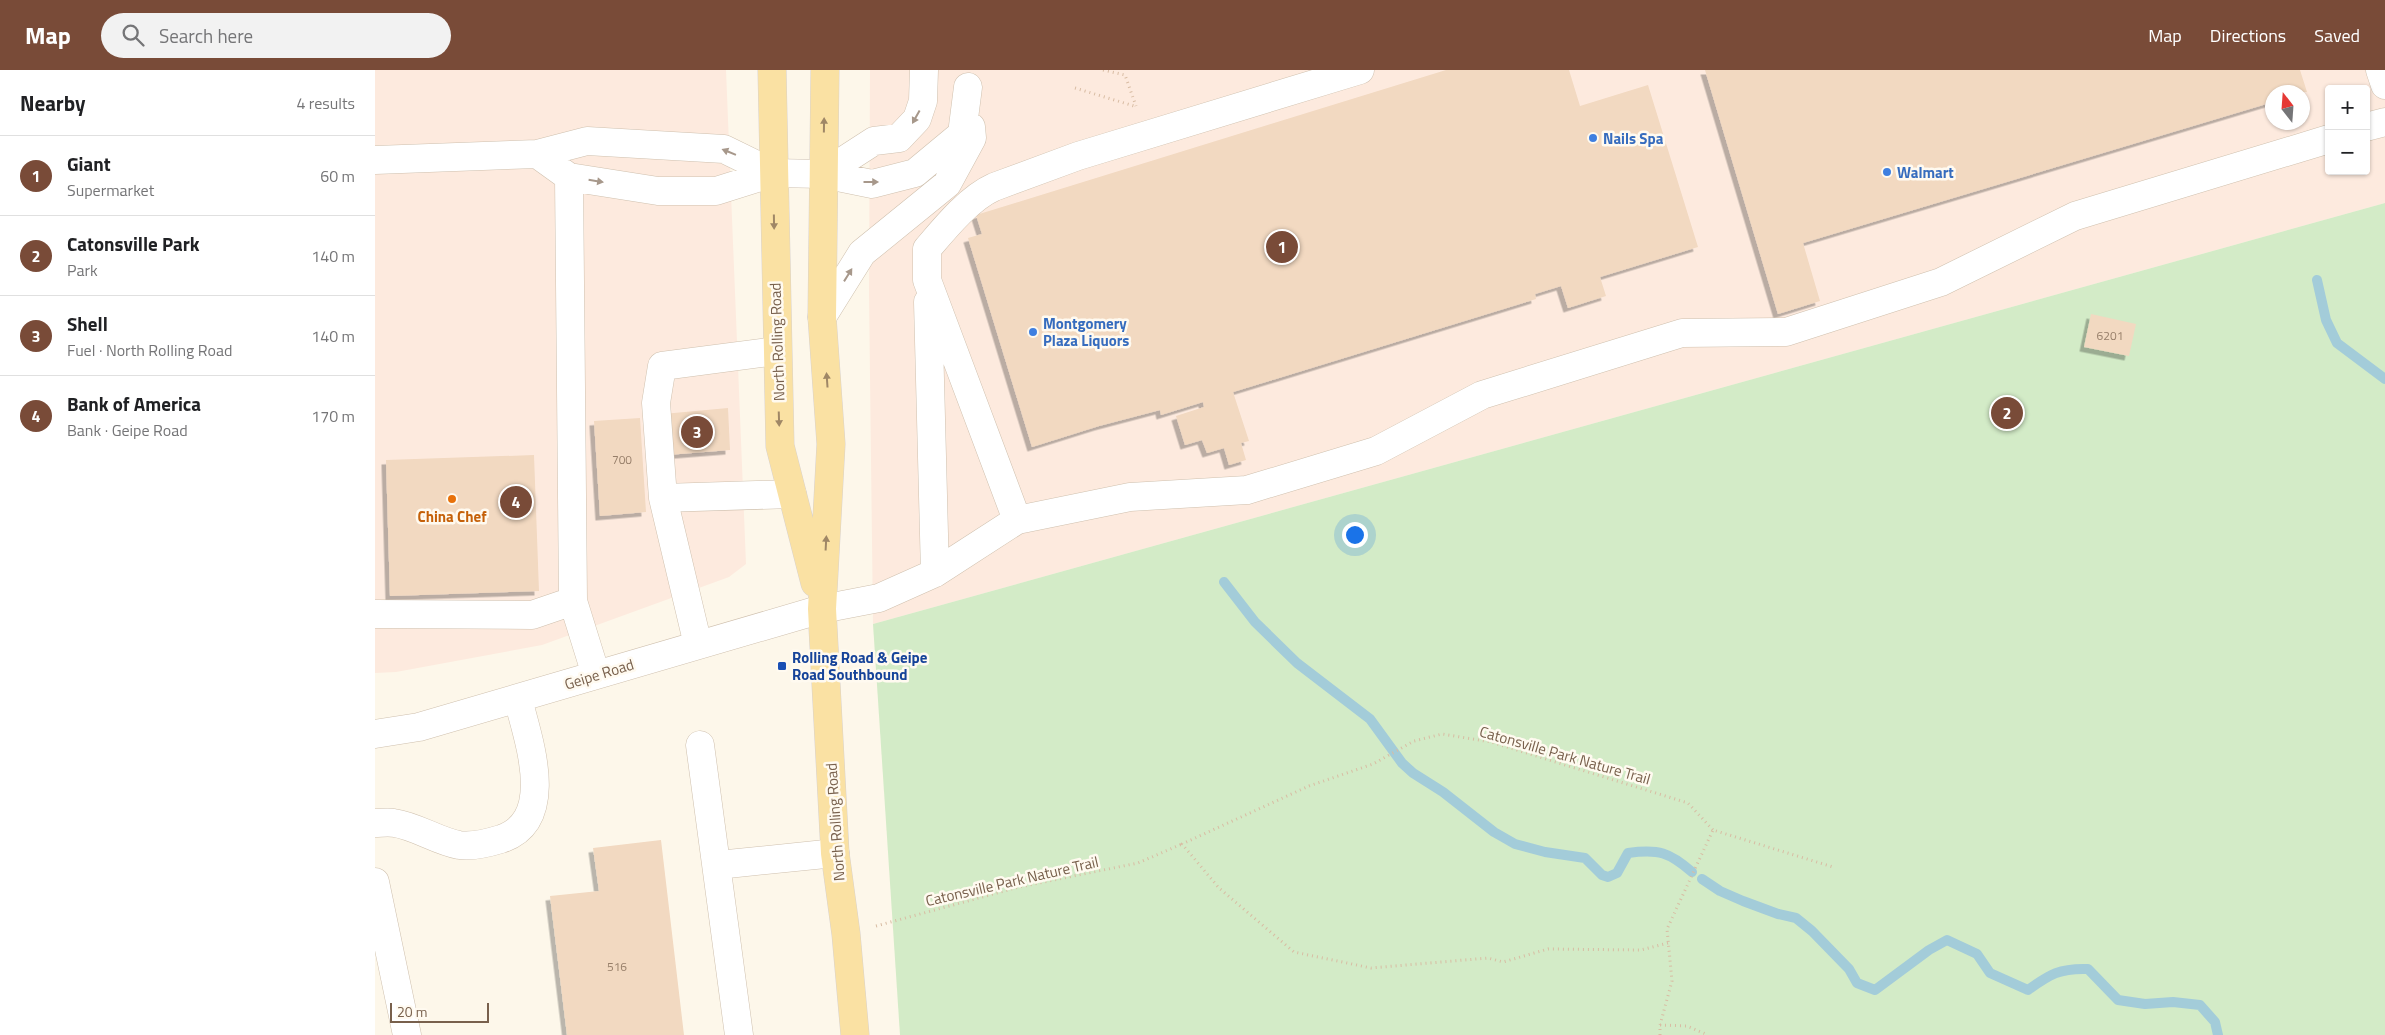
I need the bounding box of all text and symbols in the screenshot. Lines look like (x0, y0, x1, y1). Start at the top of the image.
search box (101, 13, 451, 58)
text: Map (25, 17, 71, 53)
icon: search (119, 21, 147, 49)
text: Search here (159, 21, 253, 50)
text: Map (2148, 22, 2182, 49)
text: Directions (2210, 22, 2286, 49)
text: Saved (2314, 22, 2360, 49)
north arrow (2265, 85, 2310, 130)
map controls (2325, 85, 2370, 175)
button: + (2325, 85, 2370, 130)
text: Nearby (20, 87, 85, 119)
text: 4 results (296, 91, 355, 115)
one-way arrow (912, 110, 921, 124)
one-way arrow (820, 117, 828, 133)
place label: Nails Spa (1603, 127, 1664, 150)
button: − (2325, 130, 2370, 175)
marker: Nails Spa (1587, 132, 1599, 144)
one-way arrow (721, 148, 736, 156)
text: Giant (67, 149, 111, 178)
place label: Walmart (1897, 161, 1954, 184)
text: 1 (32, 164, 40, 188)
text: 60 m (320, 164, 355, 188)
marker: Walmart (1881, 166, 1893, 178)
text: Supermarket (67, 178, 154, 202)
one-way arrow (588, 178, 604, 186)
one-way arrow (863, 178, 879, 186)
one-way arrow (770, 214, 778, 230)
pin: 1 (1266, 228, 1298, 266)
text: Catonsville Park (67, 229, 200, 258)
text: 2 (32, 244, 40, 268)
text: 140 m (311, 244, 355, 268)
text: Park (67, 258, 98, 282)
one-way arrow (844, 269, 853, 282)
street label: North Rolling Road (763, 282, 791, 402)
text: Shell (67, 309, 108, 338)
place label: Montgomery Plaza Liquors (1043, 312, 1129, 352)
text: 3 (32, 324, 40, 348)
text: 140 m (311, 324, 355, 348)
marker: Montgomery Plaza Liquors (1027, 326, 1039, 338)
house number: 6201 (2097, 326, 2123, 345)
text: Fuel · North Rolling Road (67, 338, 232, 362)
one-way arrow (823, 372, 831, 388)
text: Bank of America (67, 389, 201, 418)
pin: 2 (1991, 394, 2023, 432)
text: 4 (32, 404, 40, 428)
text: 170 m (311, 404, 355, 428)
one-way arrow (775, 412, 783, 428)
pin: 3 (681, 413, 713, 451)
text: Bank · Geipe Road (67, 418, 188, 442)
house number: 700 (612, 450, 632, 469)
pin: 4 (500, 483, 532, 521)
marker: China Chef (446, 493, 458, 505)
place label: China Chef (417, 505, 487, 528)
your location (1342, 522, 1368, 548)
one-way arrow (822, 534, 830, 550)
place label: Rolling Road & Geipe Road Southbound (792, 646, 928, 686)
street label: Geipe Road (562, 653, 636, 695)
marker: Rolling Road & Geipe Road Southbound (776, 660, 788, 672)
street label: Catonsville Park Nature Trail (1477, 720, 1653, 790)
street label: North Rolling Road (819, 762, 851, 882)
street label: Catonsville Park Nature Trail (923, 850, 1101, 912)
house number: 516 (607, 957, 627, 976)
scale bar (390, 1000, 489, 1023)
text: 20 m (397, 1001, 427, 1022)

